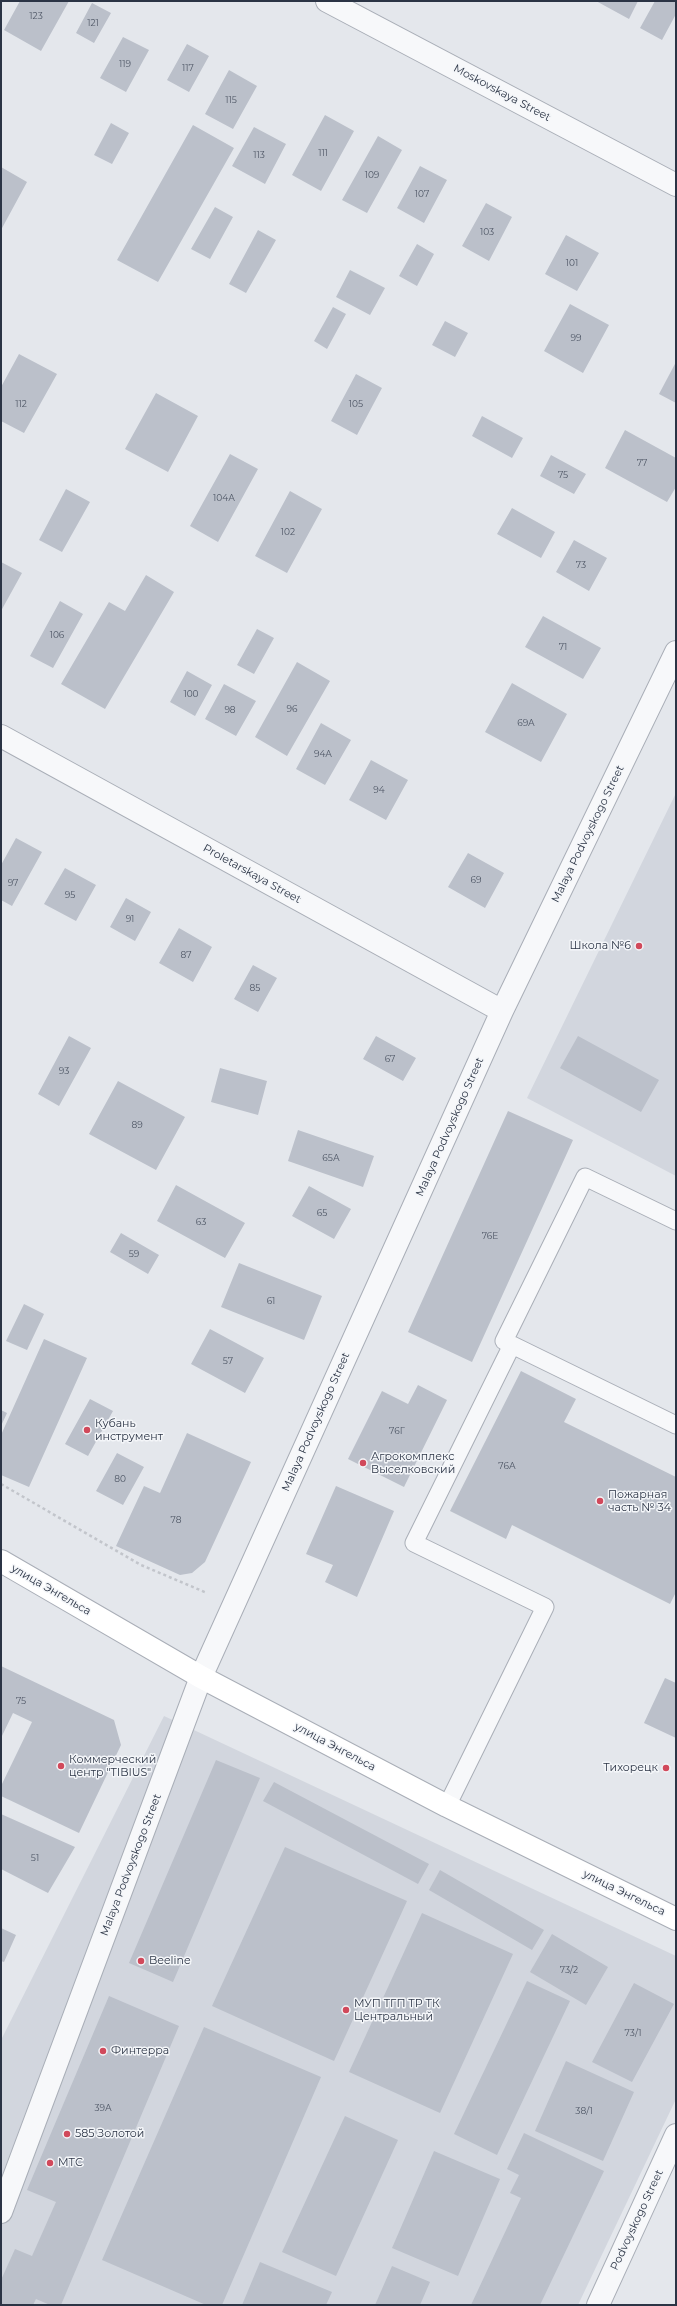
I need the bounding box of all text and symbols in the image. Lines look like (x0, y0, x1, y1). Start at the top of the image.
house number: 123 (29, 11, 43, 21)
house number: 121 (87, 18, 99, 28)
house number: 119 (119, 59, 131, 69)
street label: Moskovskaya Street (451, 62, 553, 124)
house number: 117 (182, 63, 194, 73)
house number: 115 (225, 95, 237, 105)
house number: 111 (318, 148, 328, 158)
house number: 113 (253, 150, 265, 160)
house number: 109 (365, 170, 379, 180)
house number: 107 (415, 189, 429, 199)
house number: 103 (480, 227, 494, 237)
house number: 101 (566, 258, 578, 268)
house number: 99 (571, 333, 581, 343)
house number: 112 (15, 399, 27, 409)
house number: 105 (349, 399, 363, 409)
house number: 77 (637, 458, 647, 468)
house number: 75 (558, 470, 568, 480)
house number: 104А (213, 493, 235, 503)
house number: 102 (281, 527, 295, 537)
house number: 73 (576, 560, 586, 570)
house number: 106 (50, 630, 64, 640)
house number: 71 (559, 642, 567, 652)
house number: 100 (183, 689, 199, 699)
house number: 96 (287, 704, 297, 714)
house number: 98 (224, 705, 236, 715)
house number: 69А (517, 718, 535, 728)
house number: 94А (314, 749, 332, 759)
street label: Malaya Podvoyskogo Street (549, 763, 627, 905)
house number: 94 (373, 785, 385, 795)
street label: Proletarskaya Street (201, 842, 303, 906)
house number: 69 (471, 875, 481, 885)
house number: 97 (8, 878, 18, 888)
house number: 95 (65, 890, 75, 900)
house number: 91 (126, 914, 134, 924)
place label: Школа №6 (570, 939, 631, 953)
marker: Школа №6 (634, 941, 644, 951)
house number: 87 (180, 950, 192, 960)
house number: 85 (250, 983, 260, 993)
house number: 67 (385, 1054, 395, 1064)
street label: Malaya Podvoyskogo Street (413, 1055, 487, 1199)
house number: 93 (59, 1066, 69, 1076)
house number: 89 (131, 1120, 143, 1130)
house number: 65А (322, 1153, 340, 1163)
house number: 65 (317, 1208, 327, 1218)
house number: 63 (196, 1217, 206, 1227)
house number: 76Е (482, 1231, 498, 1241)
house number: 59 (129, 1249, 139, 1259)
house number: 61 (267, 1296, 275, 1306)
street label: Malaya Podvoyskogo Street (279, 1350, 353, 1494)
house number: 57 (223, 1356, 233, 1366)
place label: Кубань инструмент (95, 1417, 163, 1443)
marker: Кубань инструмент (82, 1425, 92, 1435)
house number: 76Г (389, 1426, 405, 1436)
place label: Агрокомплекс Выселковский (371, 1450, 455, 1476)
marker: Агрокомплекс Выселковский (358, 1458, 368, 1468)
house number: 76А (498, 1461, 516, 1471)
house number: 80 (114, 1474, 126, 1484)
place label: Пожарная часть № 34 (608, 1488, 671, 1514)
marker: Пожарная часть № 34 (595, 1496, 605, 1506)
house number: 78 (171, 1515, 181, 1525)
street label: улица Энгельса (9, 1562, 93, 1618)
house number: 75 (16, 1696, 26, 1706)
street label: улица Энгельса (292, 1720, 378, 1774)
place label: Коммерческий центр "TIBIUS" (69, 1753, 156, 1779)
marker: Коммерческий центр "TIBIUS" (56, 1761, 66, 1771)
place label: Тихорецк (603, 1761, 658, 1775)
marker: Тихорецк (661, 1763, 671, 1773)
street label: Malaya Podvoyskogo Street (98, 1792, 164, 1938)
house number: 51 (31, 1853, 39, 1863)
street label: улица Энгельса (581, 1867, 667, 1919)
place label: Beeline (149, 1954, 191, 1968)
marker: Beeline (136, 1956, 146, 1966)
house number: 73/2 (560, 1965, 578, 1975)
place label: МУП ТГП ТР ТК Центральный (354, 1997, 440, 2023)
marker: МУП ТГП ТР ТК Центральный (341, 2005, 351, 2015)
house number: 73/1 (625, 2028, 641, 2038)
place label: Финтерра (111, 2044, 169, 2058)
marker: Финтерра (98, 2046, 108, 2056)
house number: 39А (94, 2103, 112, 2113)
house number: 38/1 (575, 2106, 593, 2116)
place label: 585 Золотой (75, 2127, 144, 2141)
marker: 585 Золотой (62, 2129, 72, 2139)
place label: МТС (58, 2156, 83, 2170)
marker: МТС (45, 2158, 55, 2168)
street label: Podvoyskogo Street (608, 2167, 666, 2273)

